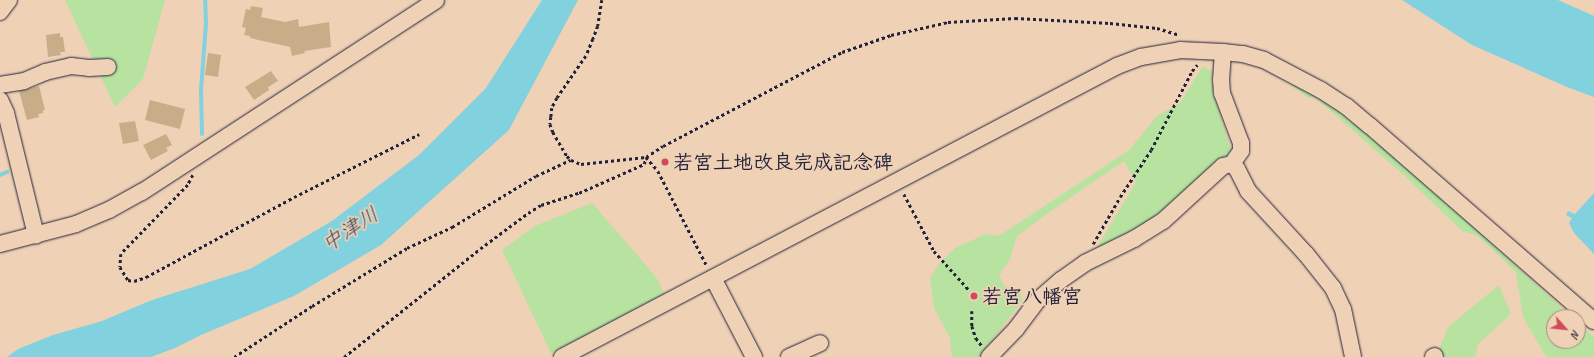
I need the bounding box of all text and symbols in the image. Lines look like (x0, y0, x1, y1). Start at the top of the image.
place label: 若宮土地改良完成記念碑 (673, 150, 893, 174)
marker: 若宮土地改良完成記念碑 (660, 157, 670, 167)
water label: 中津川 (317, 201, 383, 257)
place label: 若宮八幡宮 (982, 284, 1082, 308)
marker: 若宮八幡宮 (969, 291, 979, 301)
north arrow (1546, 309, 1586, 349)
text: N (1568, 328, 1584, 340)

